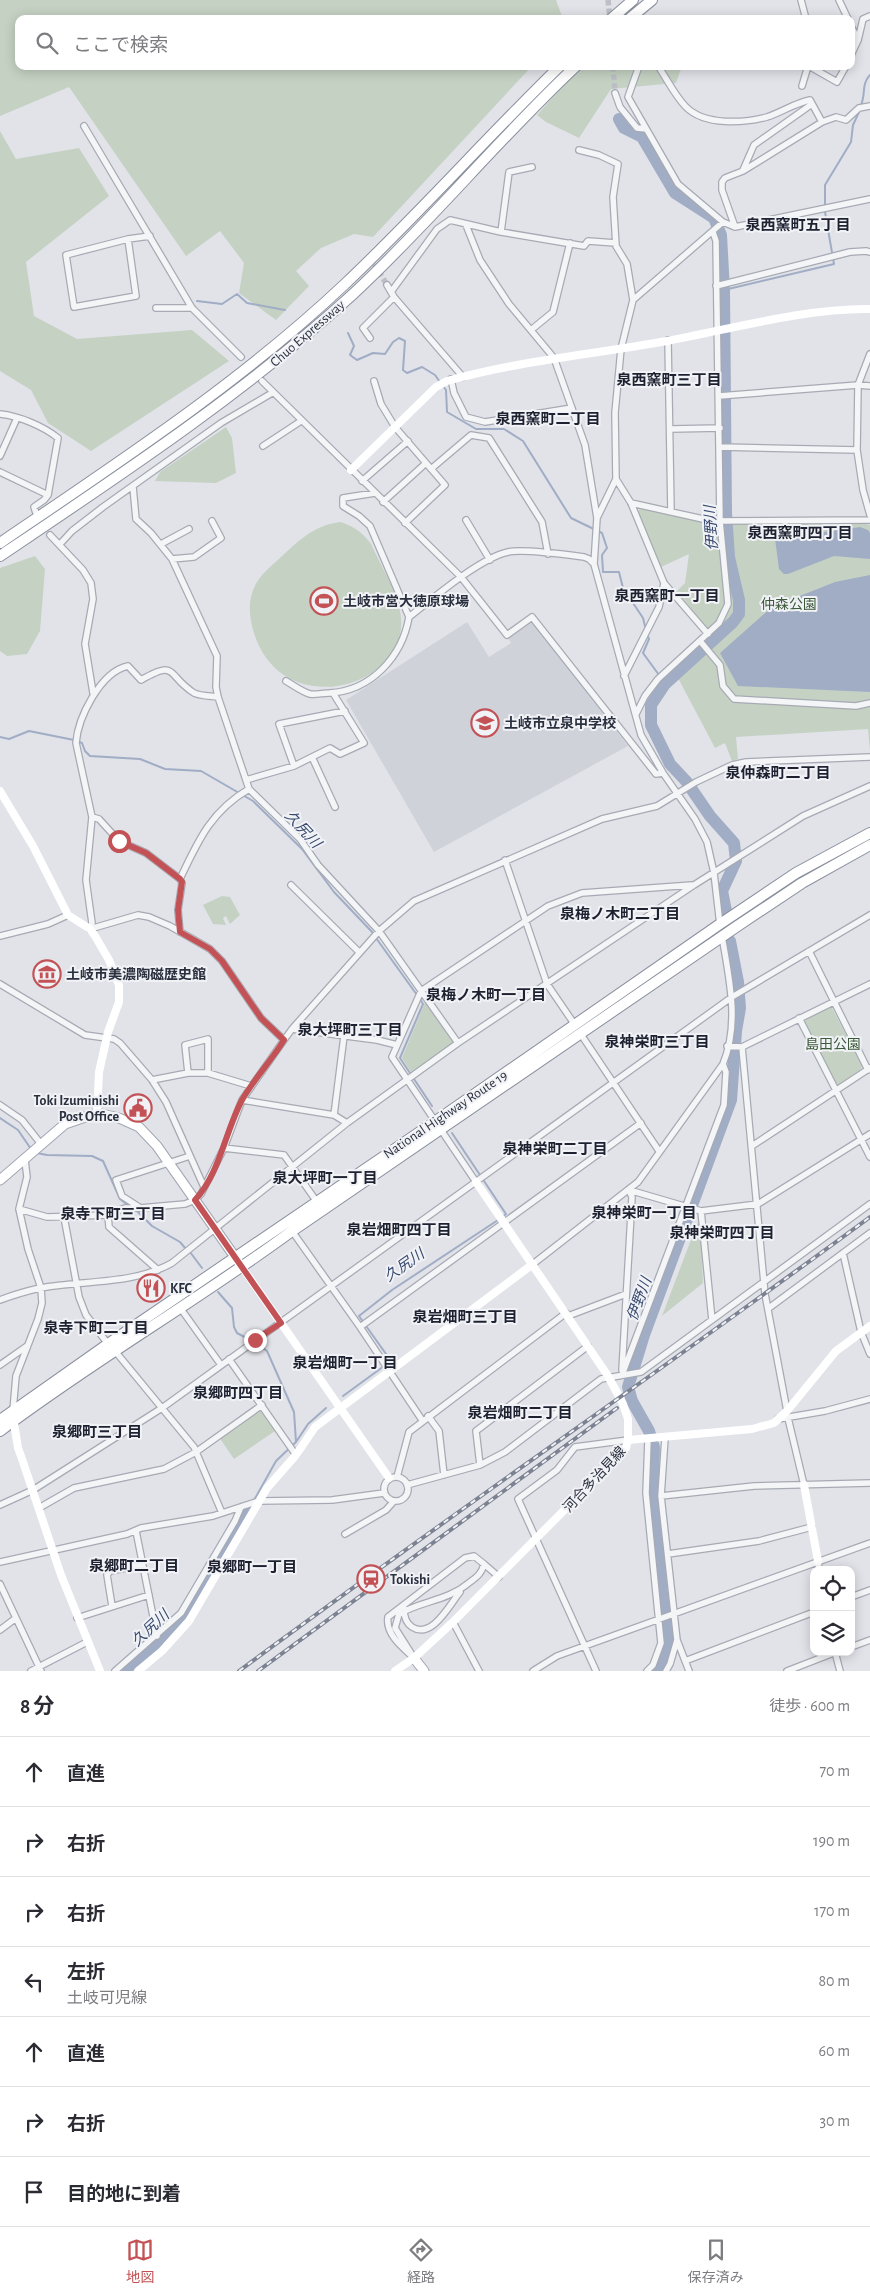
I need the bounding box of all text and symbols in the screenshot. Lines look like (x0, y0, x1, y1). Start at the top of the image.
search box (15, 15, 855, 70)
icon: search (33, 29, 61, 57)
text: ここで検索 (73, 36, 168, 55)
district label: 泉西窯町五丁目 (745, 217, 851, 233)
street label: Chuo Expressway (268, 298, 348, 370)
district label: 泉西窯町三丁目 (616, 372, 722, 388)
district label: 泉西窯町二丁目 (495, 411, 601, 427)
water label: 伊野川 (702, 503, 720, 551)
district label: 泉西窯町四丁目 (747, 525, 853, 541)
sports icon: 土岐市営大徳原球場 (309, 586, 339, 616)
district label: 泉西窯町一丁目 (614, 588, 720, 604)
place label: 土岐市営大徳原球場 (343, 594, 469, 609)
park label: 仲森公園 (761, 596, 817, 612)
school or university icon: 土岐市立泉中学校 (470, 708, 500, 738)
place label: 土岐市立泉中学校 (504, 715, 616, 731)
district label: 泉仲森町二丁目 (725, 764, 831, 781)
water label: 久尻川 (282, 807, 326, 852)
route start (108, 830, 131, 853)
district label: 泉梅ノ木町二丁目 (560, 905, 680, 922)
museum icon: 土岐市美濃陶磁歴史館 (32, 959, 62, 989)
place label: 土岐市美濃陶磁歴史館 (66, 967, 206, 982)
district label: 泉梅ノ木町一丁目 (426, 986, 546, 1003)
district label: 泉大坪町三丁目 (297, 1022, 403, 1038)
district label: 泉神栄町三丁目 (604, 1033, 710, 1050)
park label: 島田公園 (805, 1037, 861, 1052)
street label: National Highway Route 19 (381, 1068, 510, 1161)
public building icon: Toki Izuminishi Post Office (123, 1093, 153, 1123)
place label: Toki Izuminishi Post Office (33, 1094, 119, 1124)
district label: 泉神栄町二丁目 (502, 1140, 608, 1157)
district label: 泉大坪町一丁目 (272, 1170, 378, 1186)
district label: 泉神栄町一丁目 (591, 1204, 697, 1221)
district label: 泉寺下町三丁目 (60, 1206, 166, 1222)
district label: 泉岩畑町四丁目 (346, 1222, 452, 1238)
district label: 泉神栄町四丁目 (669, 1224, 775, 1241)
water label: 久尻川 (381, 1244, 429, 1284)
restaurant icon: KFC (136, 1273, 166, 1303)
water label: 伊野川 (624, 1273, 655, 1323)
place label: KFC (170, 1282, 193, 1296)
district label: 泉岩畑町三丁目 (412, 1309, 518, 1325)
district label: 泉寺下町二丁目 (43, 1320, 149, 1336)
route end (244, 1329, 267, 1352)
district label: 泉岩畑町一丁目 (292, 1355, 398, 1371)
district label: 泉郷町四丁目 (193, 1385, 283, 1401)
district label: 泉岩畑町二丁目 (467, 1405, 573, 1421)
district label: 泉郷町三丁目 (52, 1424, 142, 1440)
street label: 河合多治見線 (560, 1444, 628, 1515)
district label: 泉郷町二丁目 (89, 1558, 179, 1574)
district label: 泉郷町一丁目 (207, 1559, 297, 1575)
station icon: Tokishi (356, 1564, 386, 1594)
map controls (810, 1566, 855, 1656)
button: locate (810, 1566, 855, 1611)
place label: Tokishi (390, 1573, 430, 1587)
water label: 久尻川 (128, 1605, 173, 1649)
button: layers (810, 1611, 855, 1656)
text: 8 分 (20, 1696, 55, 1717)
text: 徒歩 · 600 m (769, 1698, 850, 1714)
icon: ahead (20, 1758, 48, 1786)
text: 70 m (819, 1763, 850, 1779)
text: 直進 (67, 1765, 105, 1784)
icon: right (20, 1828, 48, 1856)
text: 190 m (813, 1833, 850, 1849)
text: 右折 (67, 1835, 105, 1854)
icon: right (20, 1898, 48, 1926)
text: 170 m (814, 1903, 850, 1919)
text: 右折 (67, 1905, 105, 1924)
text: 左折 (67, 1963, 105, 1982)
icon: left (20, 1968, 48, 1996)
text: 80 m (819, 1973, 850, 1989)
text: 土岐可児線 (67, 1990, 147, 2006)
icon: ahead (20, 2038, 48, 2066)
text: 60 m (819, 2043, 850, 2059)
text: 直進 (67, 2045, 105, 2064)
icon: right (20, 2108, 48, 2136)
text: 30 m (820, 2113, 850, 2129)
text: 右折 (67, 2115, 105, 2134)
icon: arrive (20, 2178, 48, 2206)
text: 目的地に到着 (67, 2185, 181, 2204)
tab: 地図 (126, 2236, 154, 2287)
tab: 経路 (407, 2236, 435, 2287)
tab: 保存済み (688, 2236, 744, 2287)

